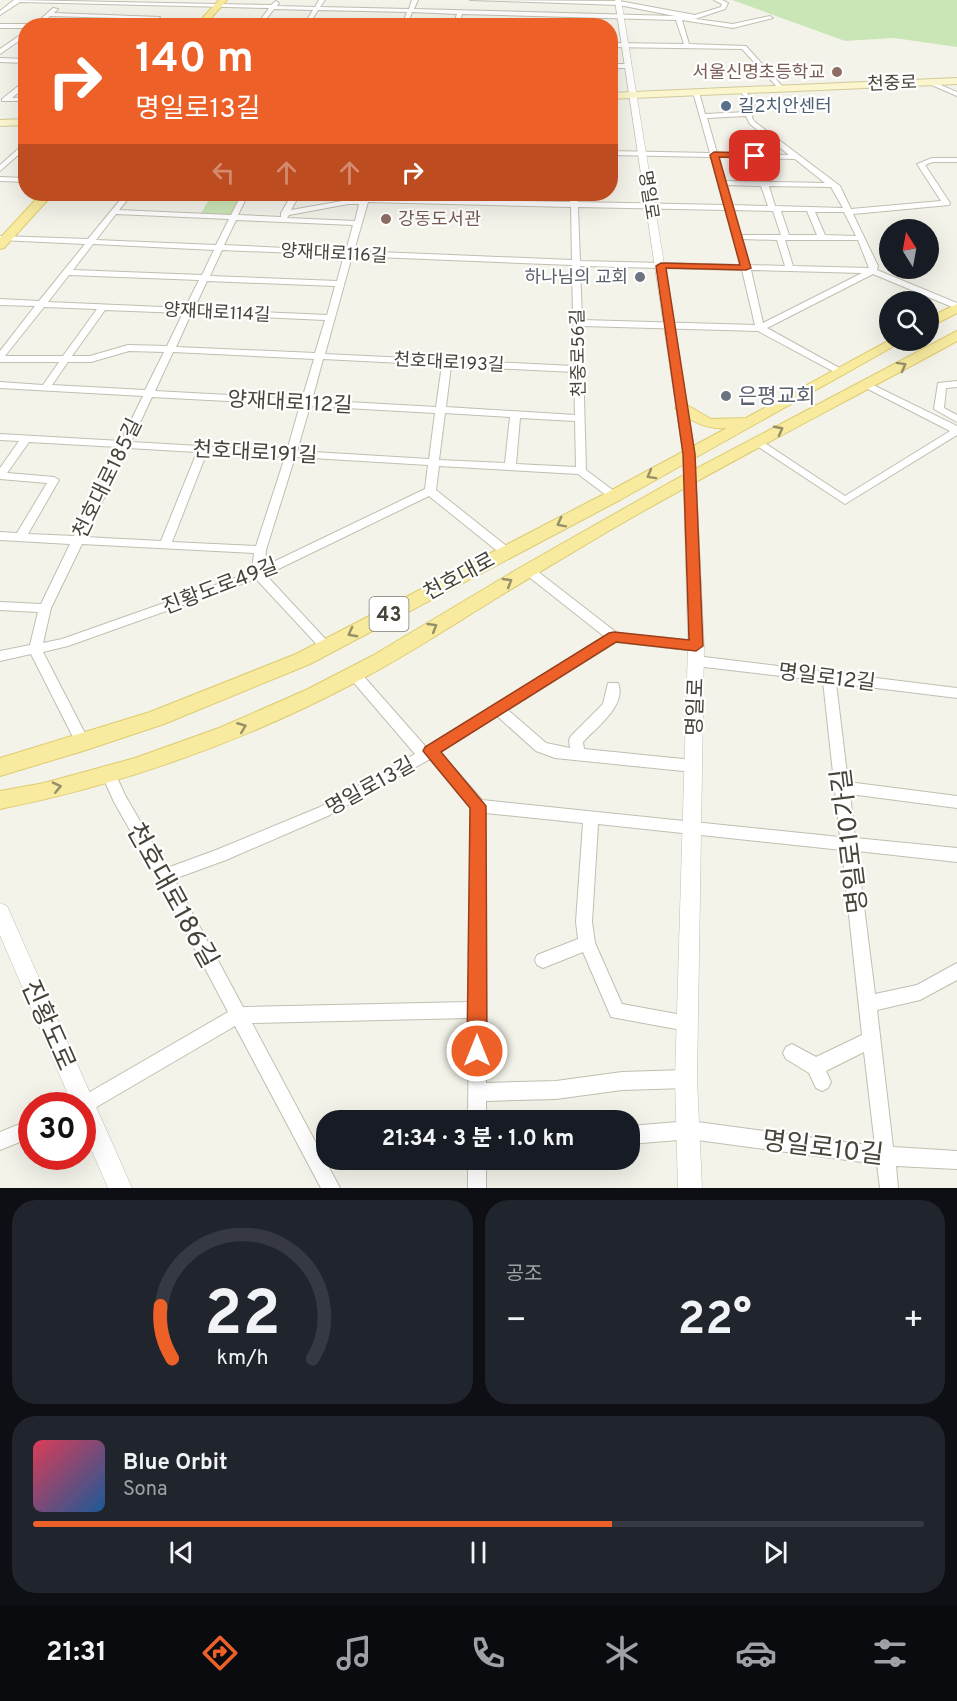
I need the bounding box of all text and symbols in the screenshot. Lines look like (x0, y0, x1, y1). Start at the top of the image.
text: 140 m (135, 34, 254, 87)
icon: right (36, 42, 114, 120)
place label: 서울신명초등학교 (693, 62, 825, 85)
marker: 서울신명초등학교 (830, 65, 844, 79)
street label: 천중로 (867, 72, 917, 97)
text: 명일로13길 (135, 93, 261, 127)
place label: 길2치안센터 (738, 96, 832, 119)
marker: 길2치안센터 (719, 99, 733, 113)
pin (729, 130, 780, 181)
icon: arrive (738, 139, 771, 172)
icon: left (207, 156, 240, 189)
icon: ahead (270, 156, 303, 189)
icon: ahead (333, 156, 366, 189)
icon: right (396, 156, 429, 189)
street label: 명일로 (632, 169, 663, 222)
place label: 강동도서관 (398, 209, 481, 232)
marker: 강동도서관 (379, 212, 393, 226)
north arrow (879, 219, 939, 279)
map controls (879, 219, 939, 351)
street label: 양재대로116길 (280, 240, 388, 269)
place label: 하나님의 교회 (524, 267, 628, 290)
marker: 하나님의 교회 (633, 270, 647, 284)
button: search (879, 291, 939, 351)
street label: 양재대로114길 (163, 299, 271, 328)
street label: 천중로56길 (567, 309, 592, 397)
street label: 천호대로193길 (393, 349, 505, 378)
one-way arrow (896, 362, 906, 373)
place label: 은평교회 (738, 384, 815, 411)
street label: 양재대로112길 (227, 387, 353, 420)
marker: 은평교회 (719, 389, 733, 403)
street label: 천호대로185길 (68, 414, 149, 543)
one-way arrow (772, 426, 783, 437)
street label: 천호대로191길 (192, 437, 318, 470)
one-way arrow (647, 468, 658, 479)
one-way arrow (557, 515, 568, 527)
street label: 천호대로 (419, 547, 500, 607)
street label: 진황도로49길 (159, 553, 282, 622)
one-way arrow (502, 578, 512, 589)
road number: 43 (370, 597, 408, 631)
one-way arrow (427, 622, 437, 634)
one-way arrow (348, 626, 358, 637)
street label: 명일로12길 (777, 659, 877, 698)
street label: 명일로 (682, 678, 711, 736)
one-way arrow (236, 722, 247, 734)
street label: 명일로13길 (321, 752, 420, 823)
street label: 명일로10가길 (826, 766, 877, 915)
one-way arrow (52, 782, 62, 795)
street label: 천호대로186길 (117, 818, 224, 974)
street label: 진황도로 (12, 976, 81, 1076)
position arrow (445, 1019, 509, 1083)
speed limit sign: 30 (18, 1092, 96, 1170)
text: 21:34 · 3 분 · 1.0 km (382, 1126, 574, 1153)
street label: 명일로10길 (760, 1126, 885, 1173)
text: 공조 (506, 1262, 542, 1288)
text: 22 (204, 1278, 280, 1357)
text: 22° (678, 1293, 752, 1350)
text: − (506, 1301, 527, 1343)
text: + (903, 1301, 924, 1343)
text: km/h (216, 1345, 268, 1372)
text: Blue Orbit (123, 1450, 228, 1477)
text: Sona (123, 1477, 168, 1503)
icon: previous (165, 1536, 198, 1569)
icon: pause (462, 1536, 495, 1569)
icon: next (759, 1536, 792, 1569)
icon: directions (199, 1632, 241, 1674)
icon: music (333, 1632, 375, 1674)
icon: phone (467, 1632, 509, 1674)
icon: climate (601, 1632, 643, 1674)
icon: car (735, 1632, 777, 1674)
icon: filters (869, 1632, 911, 1674)
text: 21:31 (46, 1636, 107, 1670)

